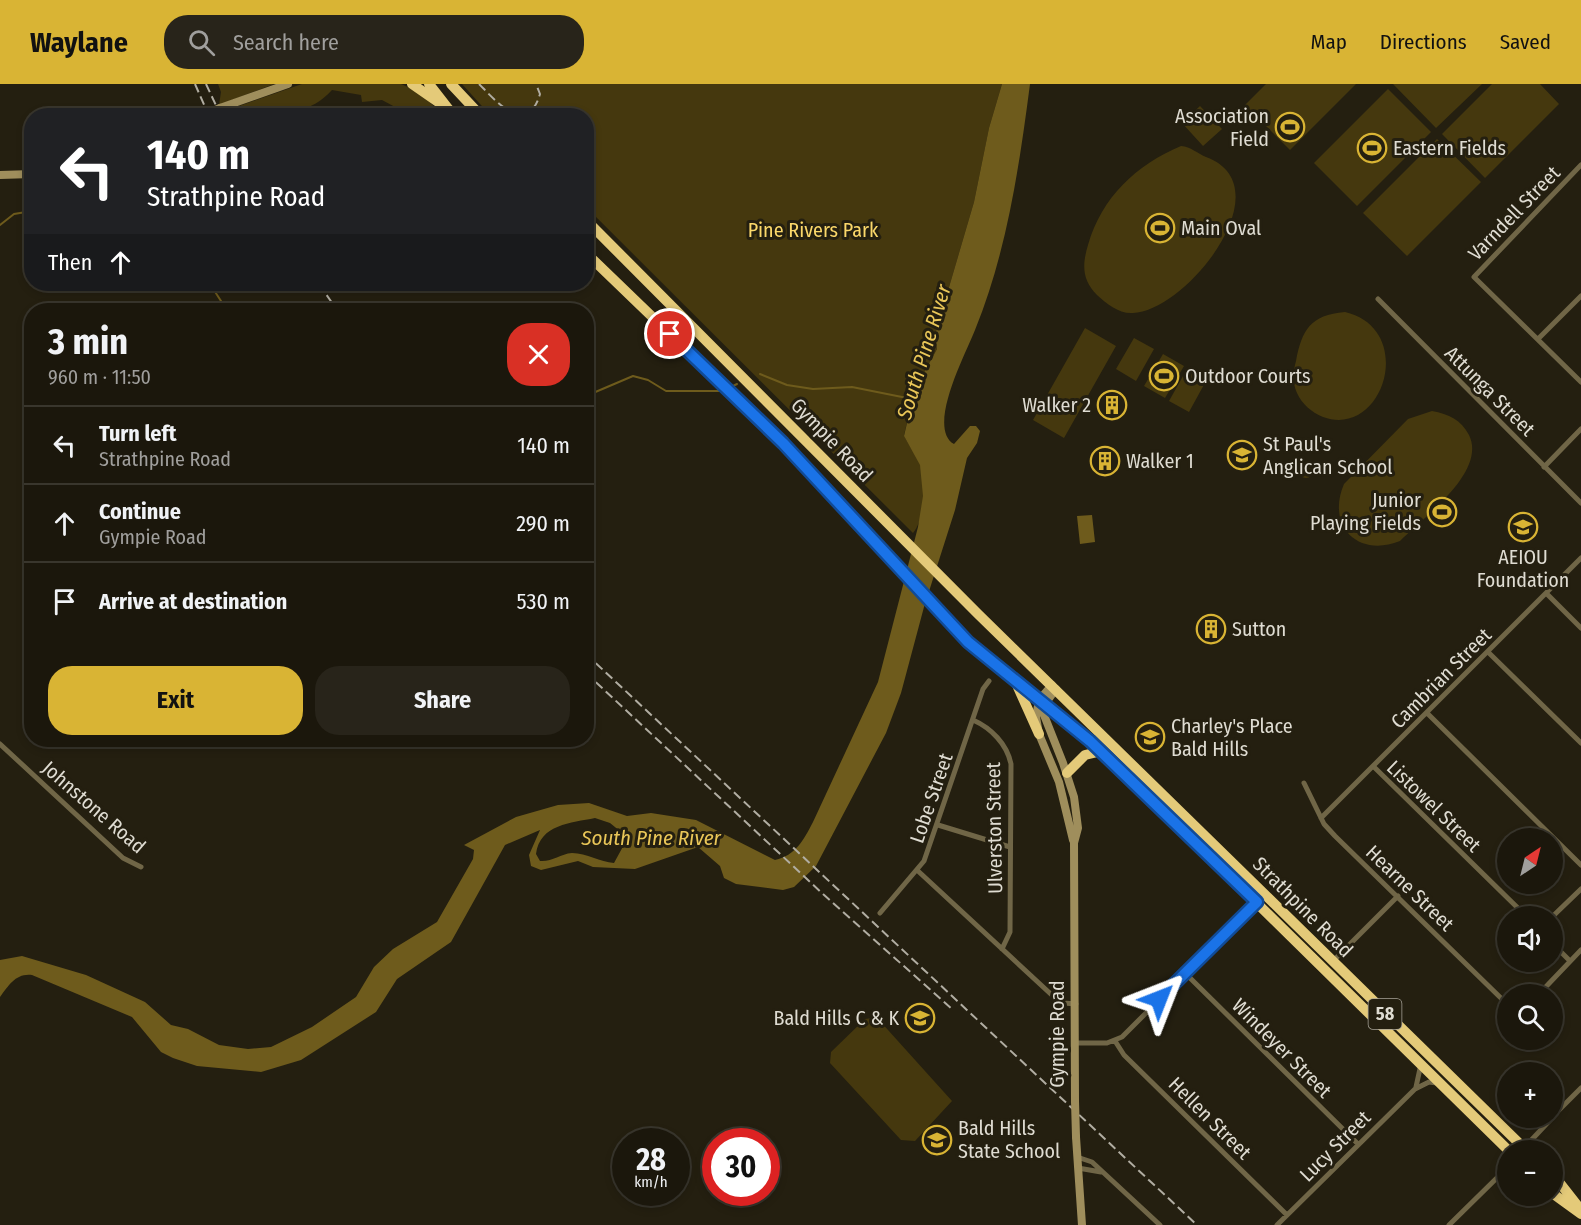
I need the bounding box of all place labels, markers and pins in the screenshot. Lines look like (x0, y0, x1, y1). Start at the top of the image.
place label: Association Field (1175, 104, 1269, 151)
sports icon: Association Field (1274, 111, 1306, 143)
sports icon: Eastern Fields (1356, 132, 1388, 164)
place label: Eastern Fields (1393, 136, 1506, 160)
sports icon: Main Oval (1144, 212, 1176, 244)
place label: Main Oval (1181, 216, 1261, 240)
pin (644, 308, 695, 359)
sports icon: Outdoor Courts (1148, 360, 1180, 392)
place label: Outdoor Courts (1185, 364, 1311, 388)
building icon: Walker 2 (1096, 389, 1128, 421)
place label: Walker 2 (1022, 393, 1091, 417)
place label: St Paul's Anglican School (1263, 432, 1393, 479)
school or university icon: St Paul's Anglican School (1226, 439, 1258, 471)
building icon: Walker 1 (1089, 445, 1121, 477)
place label: Walker 1 (1126, 449, 1194, 473)
place label: Junior Playing Fields (1310, 488, 1421, 535)
sports icon: Junior Playing Fields (1426, 496, 1458, 528)
school or university icon: AEIOU Foundation (1507, 511, 1539, 543)
place label: AEIOU Foundation (1477, 545, 1569, 592)
building icon: Sutton (1195, 613, 1227, 645)
place label: Sutton (1232, 617, 1286, 641)
place label: Charley's Place Bald Hills (1171, 714, 1293, 761)
school or university icon: Charley's Place Bald Hills (1134, 721, 1166, 753)
school or university icon: Bald Hills C & K (904, 1002, 936, 1034)
place label: Bald Hills C & K (773, 1006, 899, 1030)
place label: Bald Hills State School (958, 1116, 1060, 1163)
school or university icon: Bald Hills State School (921, 1124, 953, 1156)

